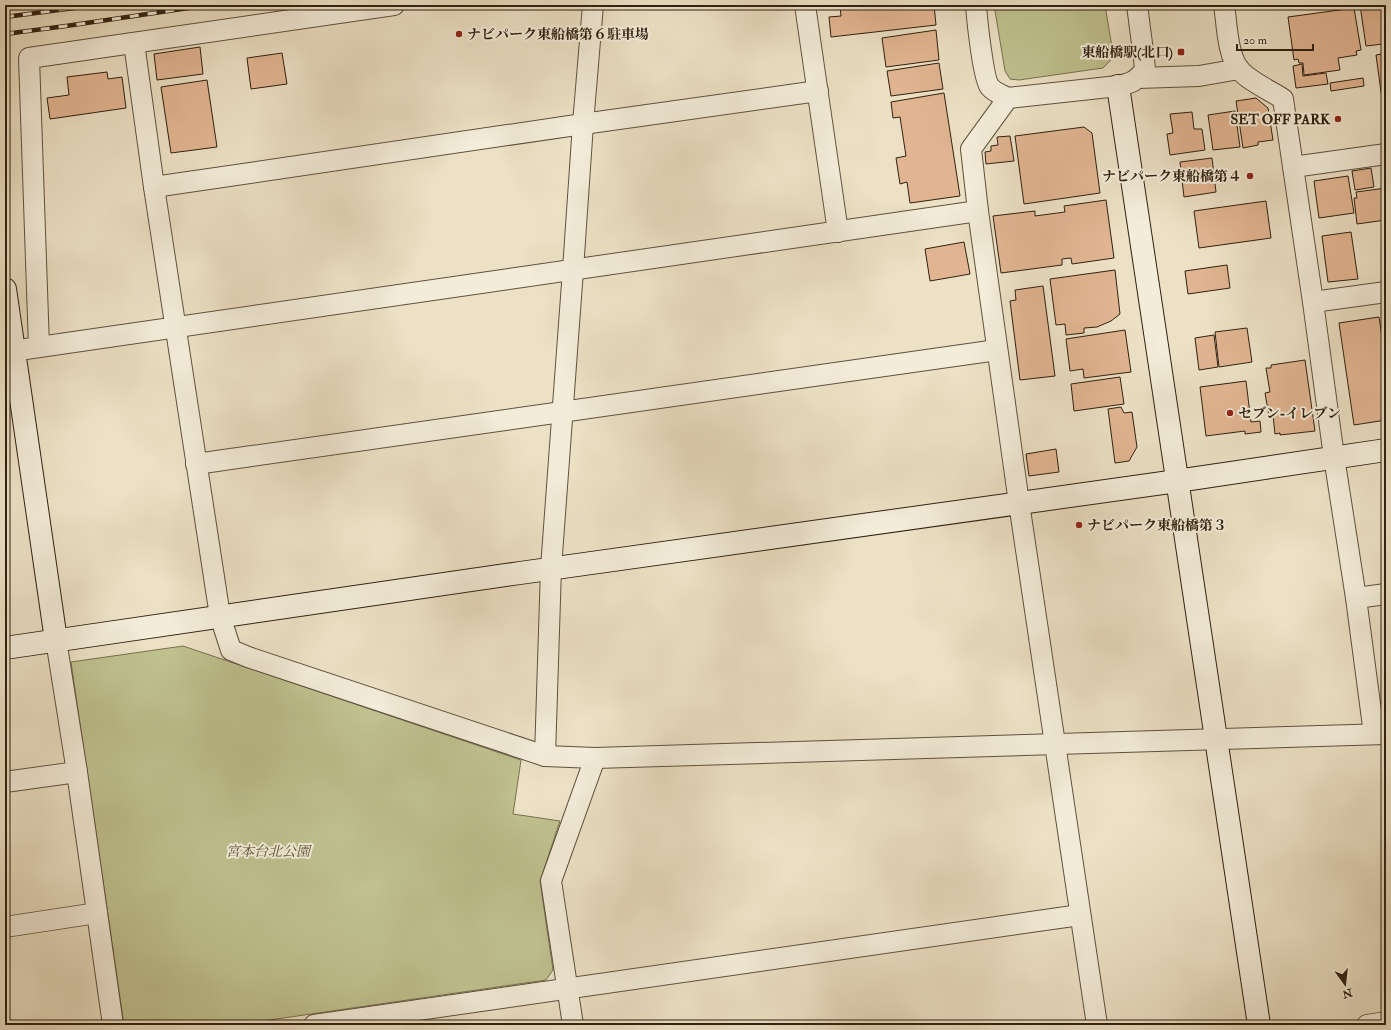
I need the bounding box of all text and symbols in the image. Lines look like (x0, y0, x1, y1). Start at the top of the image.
place label: ナビパーク東船橋第６駐車場 (467, 26, 649, 43)
scale bar (1237, 26, 1313, 52)
marker: ナビパーク東船橋第６駐車場 (454, 29, 464, 39)
text: 20 m (1243, 33, 1268, 48)
place label: 東船橋駅(北口) (1081, 44, 1173, 61)
marker: 東船橋駅(北口) (1176, 47, 1186, 57)
place label: SET OFF PARK (1231, 111, 1331, 128)
marker: SET OFF PARK (1333, 114, 1343, 124)
place label: ナビパーク東船橋第４ (1102, 168, 1242, 185)
marker: ナビパーク東船橋第４ (1245, 171, 1255, 181)
place label: セブン-イレブン (1238, 405, 1341, 422)
marker: セブン-イレブン (1225, 408, 1235, 418)
place label: ナビパーク東船橋第３ (1087, 517, 1227, 534)
marker: ナビパーク東船橋第３ (1074, 520, 1084, 530)
park label: 宮本台北公園 (226, 843, 312, 860)
north arrow (1325, 964, 1365, 1004)
text: N (1340, 985, 1355, 1001)

